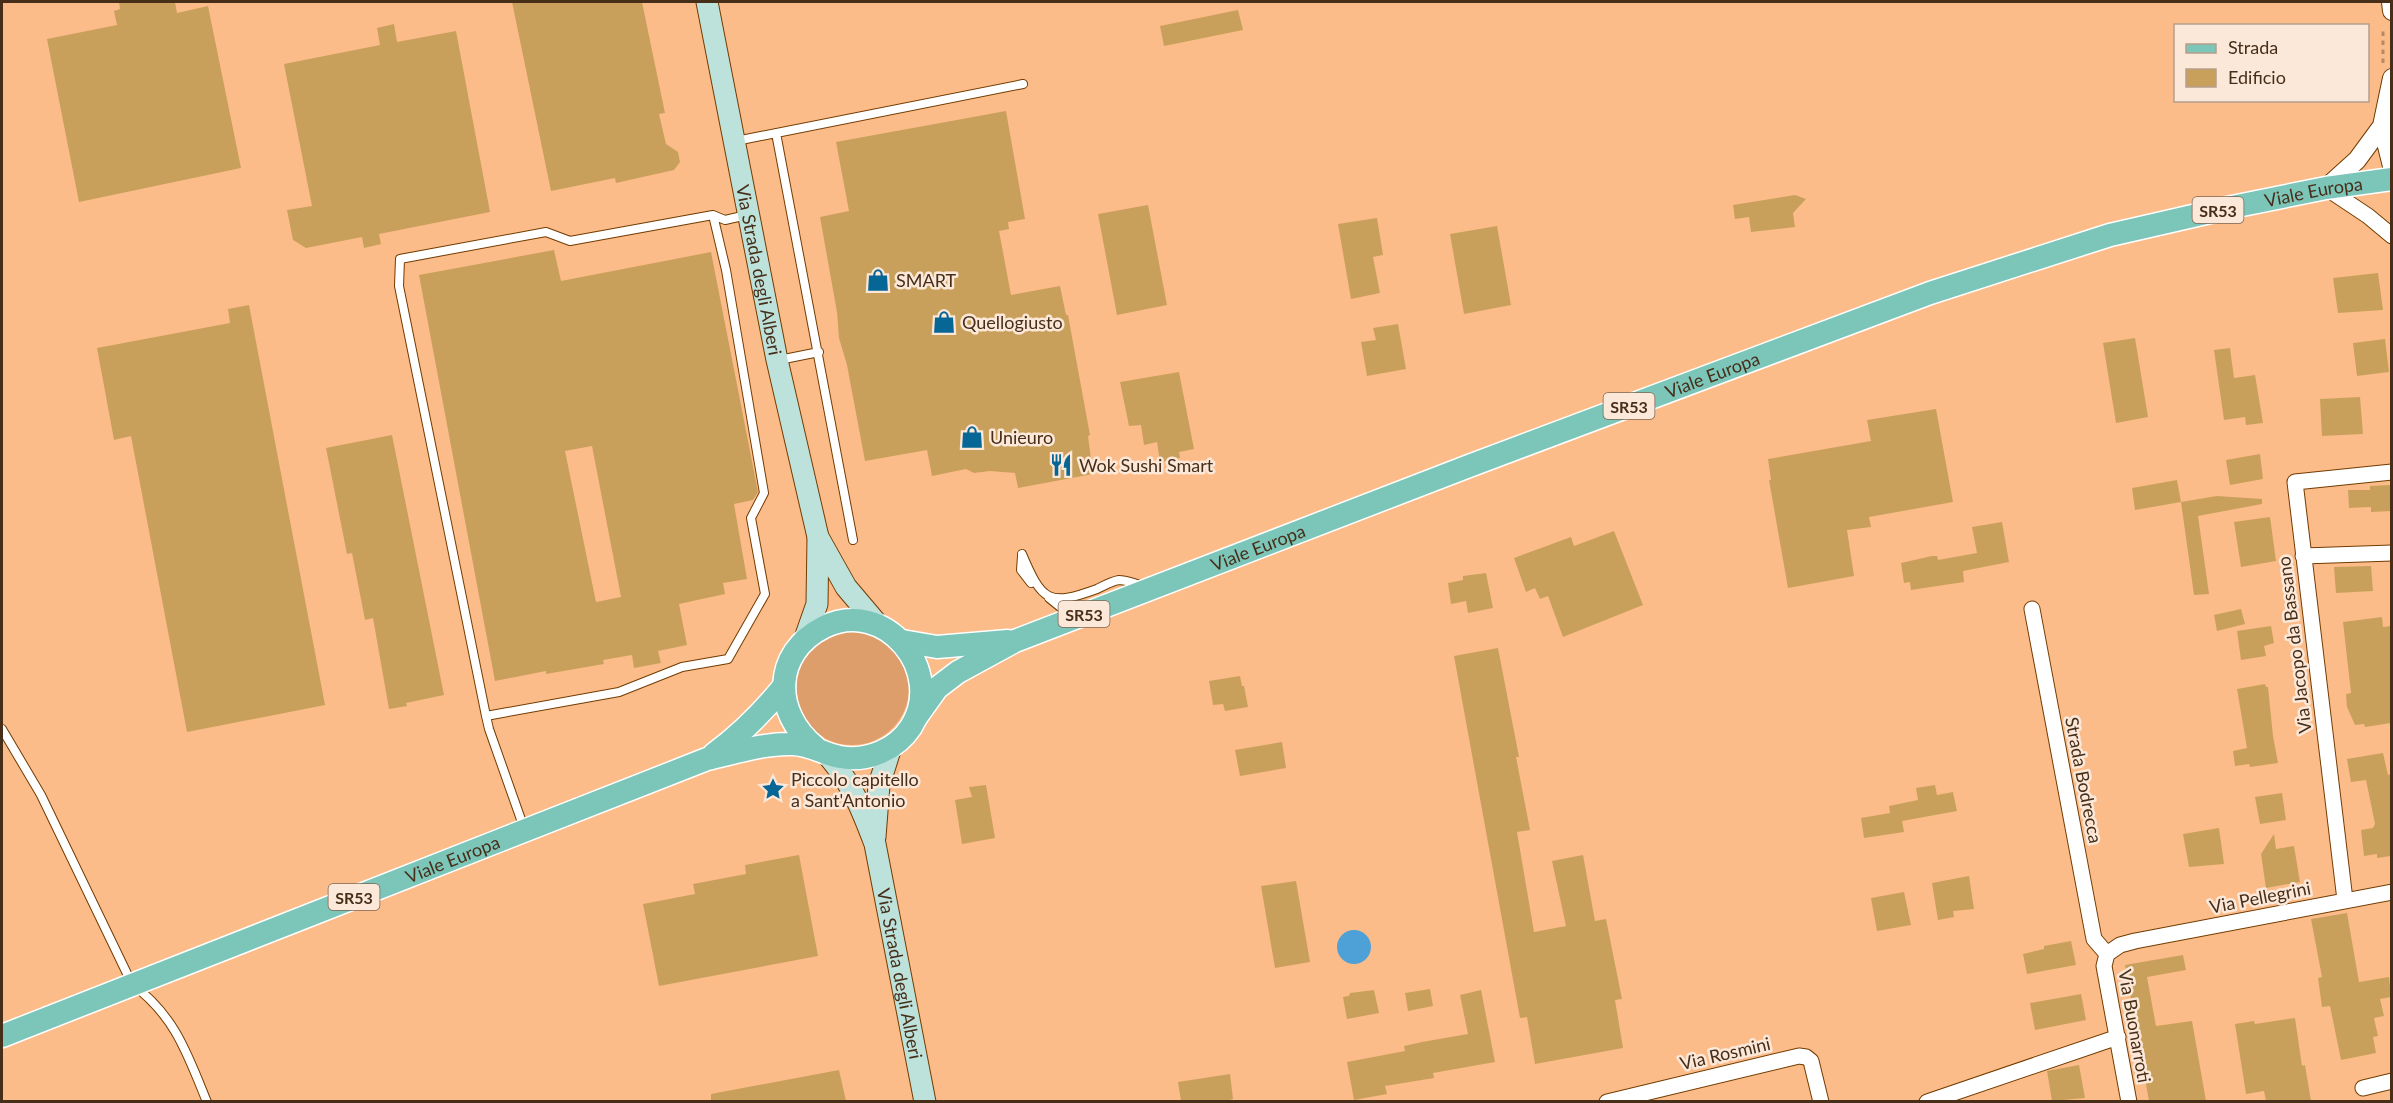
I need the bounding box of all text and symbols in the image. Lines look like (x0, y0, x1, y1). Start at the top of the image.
legend (2174, 24, 2369, 102)
text: Strada (2228, 36, 2278, 58)
text: Edificio (2228, 66, 2286, 88)
street label: Viale Europa (2263, 172, 2364, 211)
street label: Via Strada degli Alberi (732, 183, 787, 357)
road number: SR53 (2192, 197, 2244, 223)
shop icon: SMART (865, 267, 891, 293)
place label: SMART (896, 269, 957, 291)
shop icon: Quellogiusto (931, 309, 957, 335)
place label: Quellogiusto (962, 311, 1063, 333)
street label: Viale Europa (1662, 347, 1763, 402)
road number: SR53 (1604, 393, 1654, 419)
shop icon: Unieuro (959, 424, 985, 450)
place label: Unieuro (990, 426, 1053, 448)
restaurant icon: Wok Sushi Smart (1048, 452, 1074, 478)
place label: Wok Sushi Smart (1079, 454, 1214, 476)
street label: Viale Europa (1208, 519, 1308, 576)
street label: Via Jacopo da Bassano (2272, 555, 2316, 735)
road number: SR53 (1058, 601, 1110, 627)
street label: Strada Bodrecca (2061, 715, 2107, 845)
place label: Piccolo capitello a Sant'Antonio (791, 768, 919, 811)
place icon: Piccolo capitello a Sant'Antonio (760, 776, 786, 802)
street label: Viale Europa (402, 831, 503, 887)
street label: Via Pellegrini (2208, 876, 2312, 918)
road number: SR53 (328, 884, 380, 910)
street label: Via Strada degli Alberi (873, 886, 927, 1061)
street label: Via Buonarroti (2114, 968, 2156, 1084)
street label: Via Rosmini (1678, 1032, 1772, 1074)

